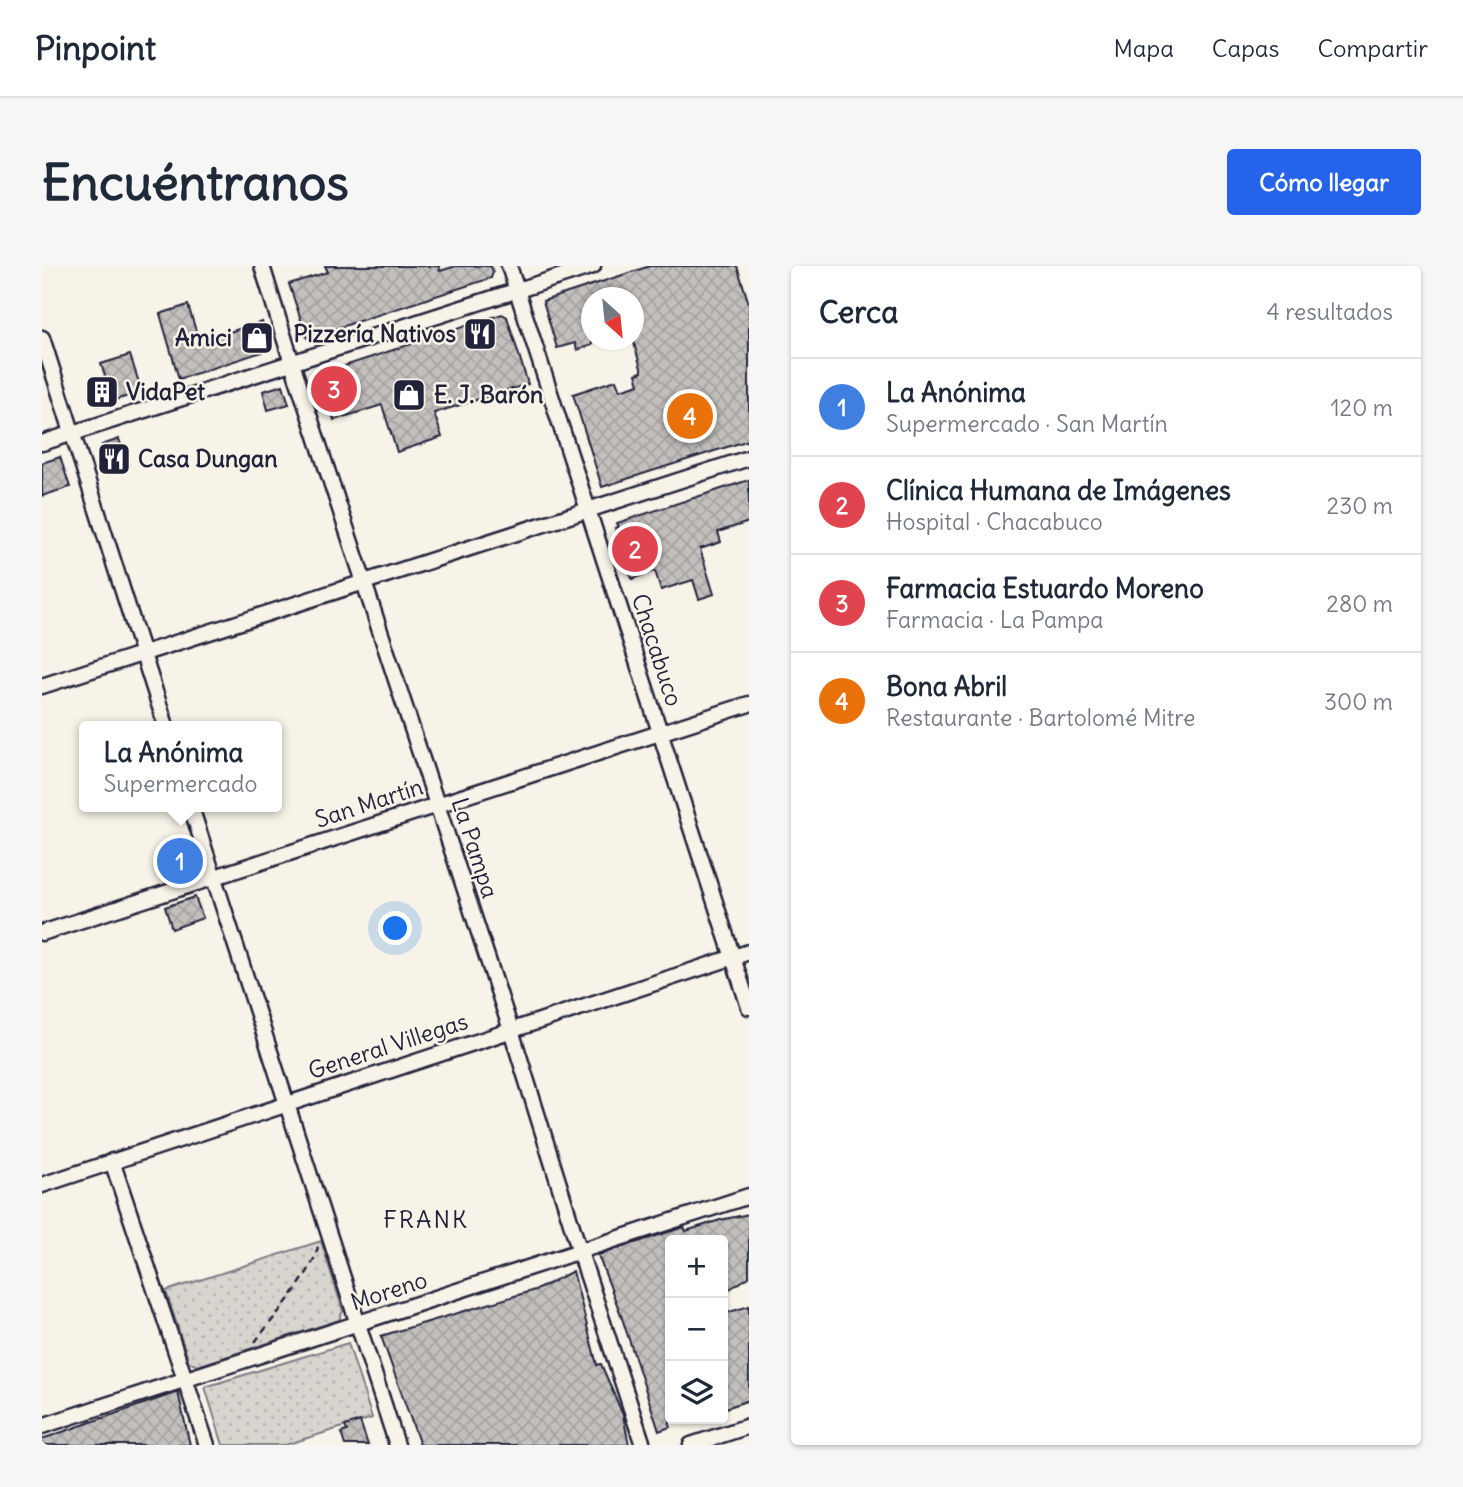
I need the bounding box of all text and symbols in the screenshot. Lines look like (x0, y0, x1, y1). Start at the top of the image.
text: Pinpoint (35, 27, 156, 69)
text: Mapa (1113, 33, 1174, 63)
text: Capas (1212, 33, 1279, 63)
text: Compartir (1317, 33, 1428, 63)
button: Cómo llegar (1227, 149, 1421, 215)
text: Encuéntranos (42, 152, 349, 213)
north arrow (581, 287, 644, 350)
text: Cerca (819, 293, 898, 331)
text: 4 resultados (1266, 297, 1393, 326)
restaurant icon: Pizzería Nativos (461, 315, 499, 353)
shop icon: Amici (238, 319, 276, 357)
place label: Pizzería Nativos (294, 319, 456, 348)
place label: Amici (175, 323, 232, 352)
pin: 3 (311, 363, 357, 415)
building icon: VidaPet (83, 373, 121, 411)
shop icon: E. J. Barón (390, 376, 428, 414)
text: La Anónima (886, 376, 1026, 409)
place label: VidaPet (126, 377, 205, 406)
place label: E. J. Barón (434, 380, 543, 409)
pin: 4 (667, 390, 713, 442)
text: 1 (837, 393, 847, 422)
text: 120 m (1330, 393, 1393, 422)
text: Supermercado · San Martín (886, 409, 1168, 438)
restaurant icon: Casa Dungan (95, 440, 133, 478)
place label: Casa Dungan (138, 444, 278, 473)
text: Clínica Humana de Imágenes (886, 474, 1231, 507)
text: 2 (836, 491, 848, 520)
text: 230 m (1327, 491, 1393, 520)
text: Hospital · Chacabuco (886, 507, 1103, 536)
pin: 2 (612, 523, 658, 575)
text: Farmacia Estuardo Moreno (886, 572, 1204, 605)
text: 3 (835, 589, 849, 618)
text: 280 m (1326, 589, 1393, 618)
street label: Chacabuco (626, 590, 689, 710)
text: Farmacia · La Pampa (886, 605, 1103, 634)
text: Bona Abril (886, 670, 1007, 703)
text: 4 (835, 687, 849, 716)
text: 300 m (1324, 687, 1393, 716)
text: Restaurante · Bartolomé Mitre (886, 703, 1195, 732)
popup (79, 721, 282, 812)
text: La Anónima (104, 736, 243, 769)
text: Supermercado (104, 769, 257, 798)
street label: San Martín (311, 771, 427, 834)
street label: La Pampa (446, 794, 505, 902)
pin: 1 (157, 835, 203, 887)
your location (378, 911, 412, 945)
street label: General Villegas (304, 1006, 471, 1085)
district label: FRANK (383, 1204, 469, 1234)
map controls (665, 1235, 728, 1424)
button: + (665, 1235, 728, 1298)
street label: Moreno (347, 1265, 431, 1316)
button: − (665, 1298, 728, 1361)
button: layers (665, 1361, 728, 1424)

